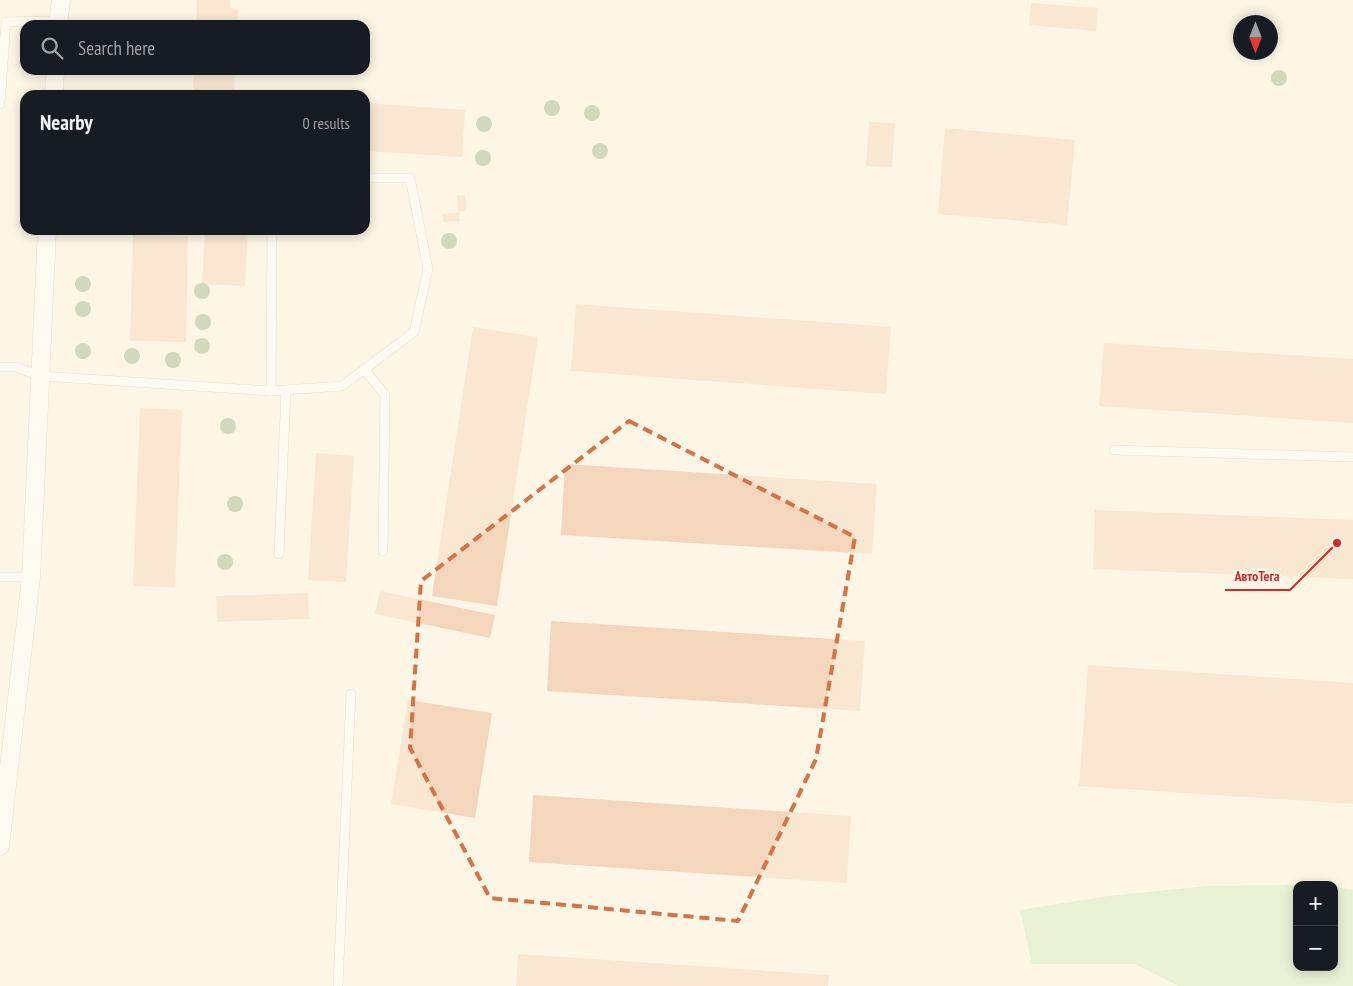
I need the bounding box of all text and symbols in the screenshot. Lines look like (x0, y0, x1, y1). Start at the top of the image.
north arrow (1233, 15, 1278, 60)
search box (20, 20, 370, 75)
icon: search (38, 34, 66, 62)
text: Search here (78, 36, 155, 60)
text: Nearby (40, 109, 93, 136)
text: 0 results (303, 113, 350, 133)
callout: АвтоТега (1225, 561, 1290, 590)
text: АвтоТега (1233, 567, 1280, 585)
map controls (1293, 881, 1338, 971)
button: + (1293, 881, 1338, 926)
button: − (1293, 926, 1338, 971)

